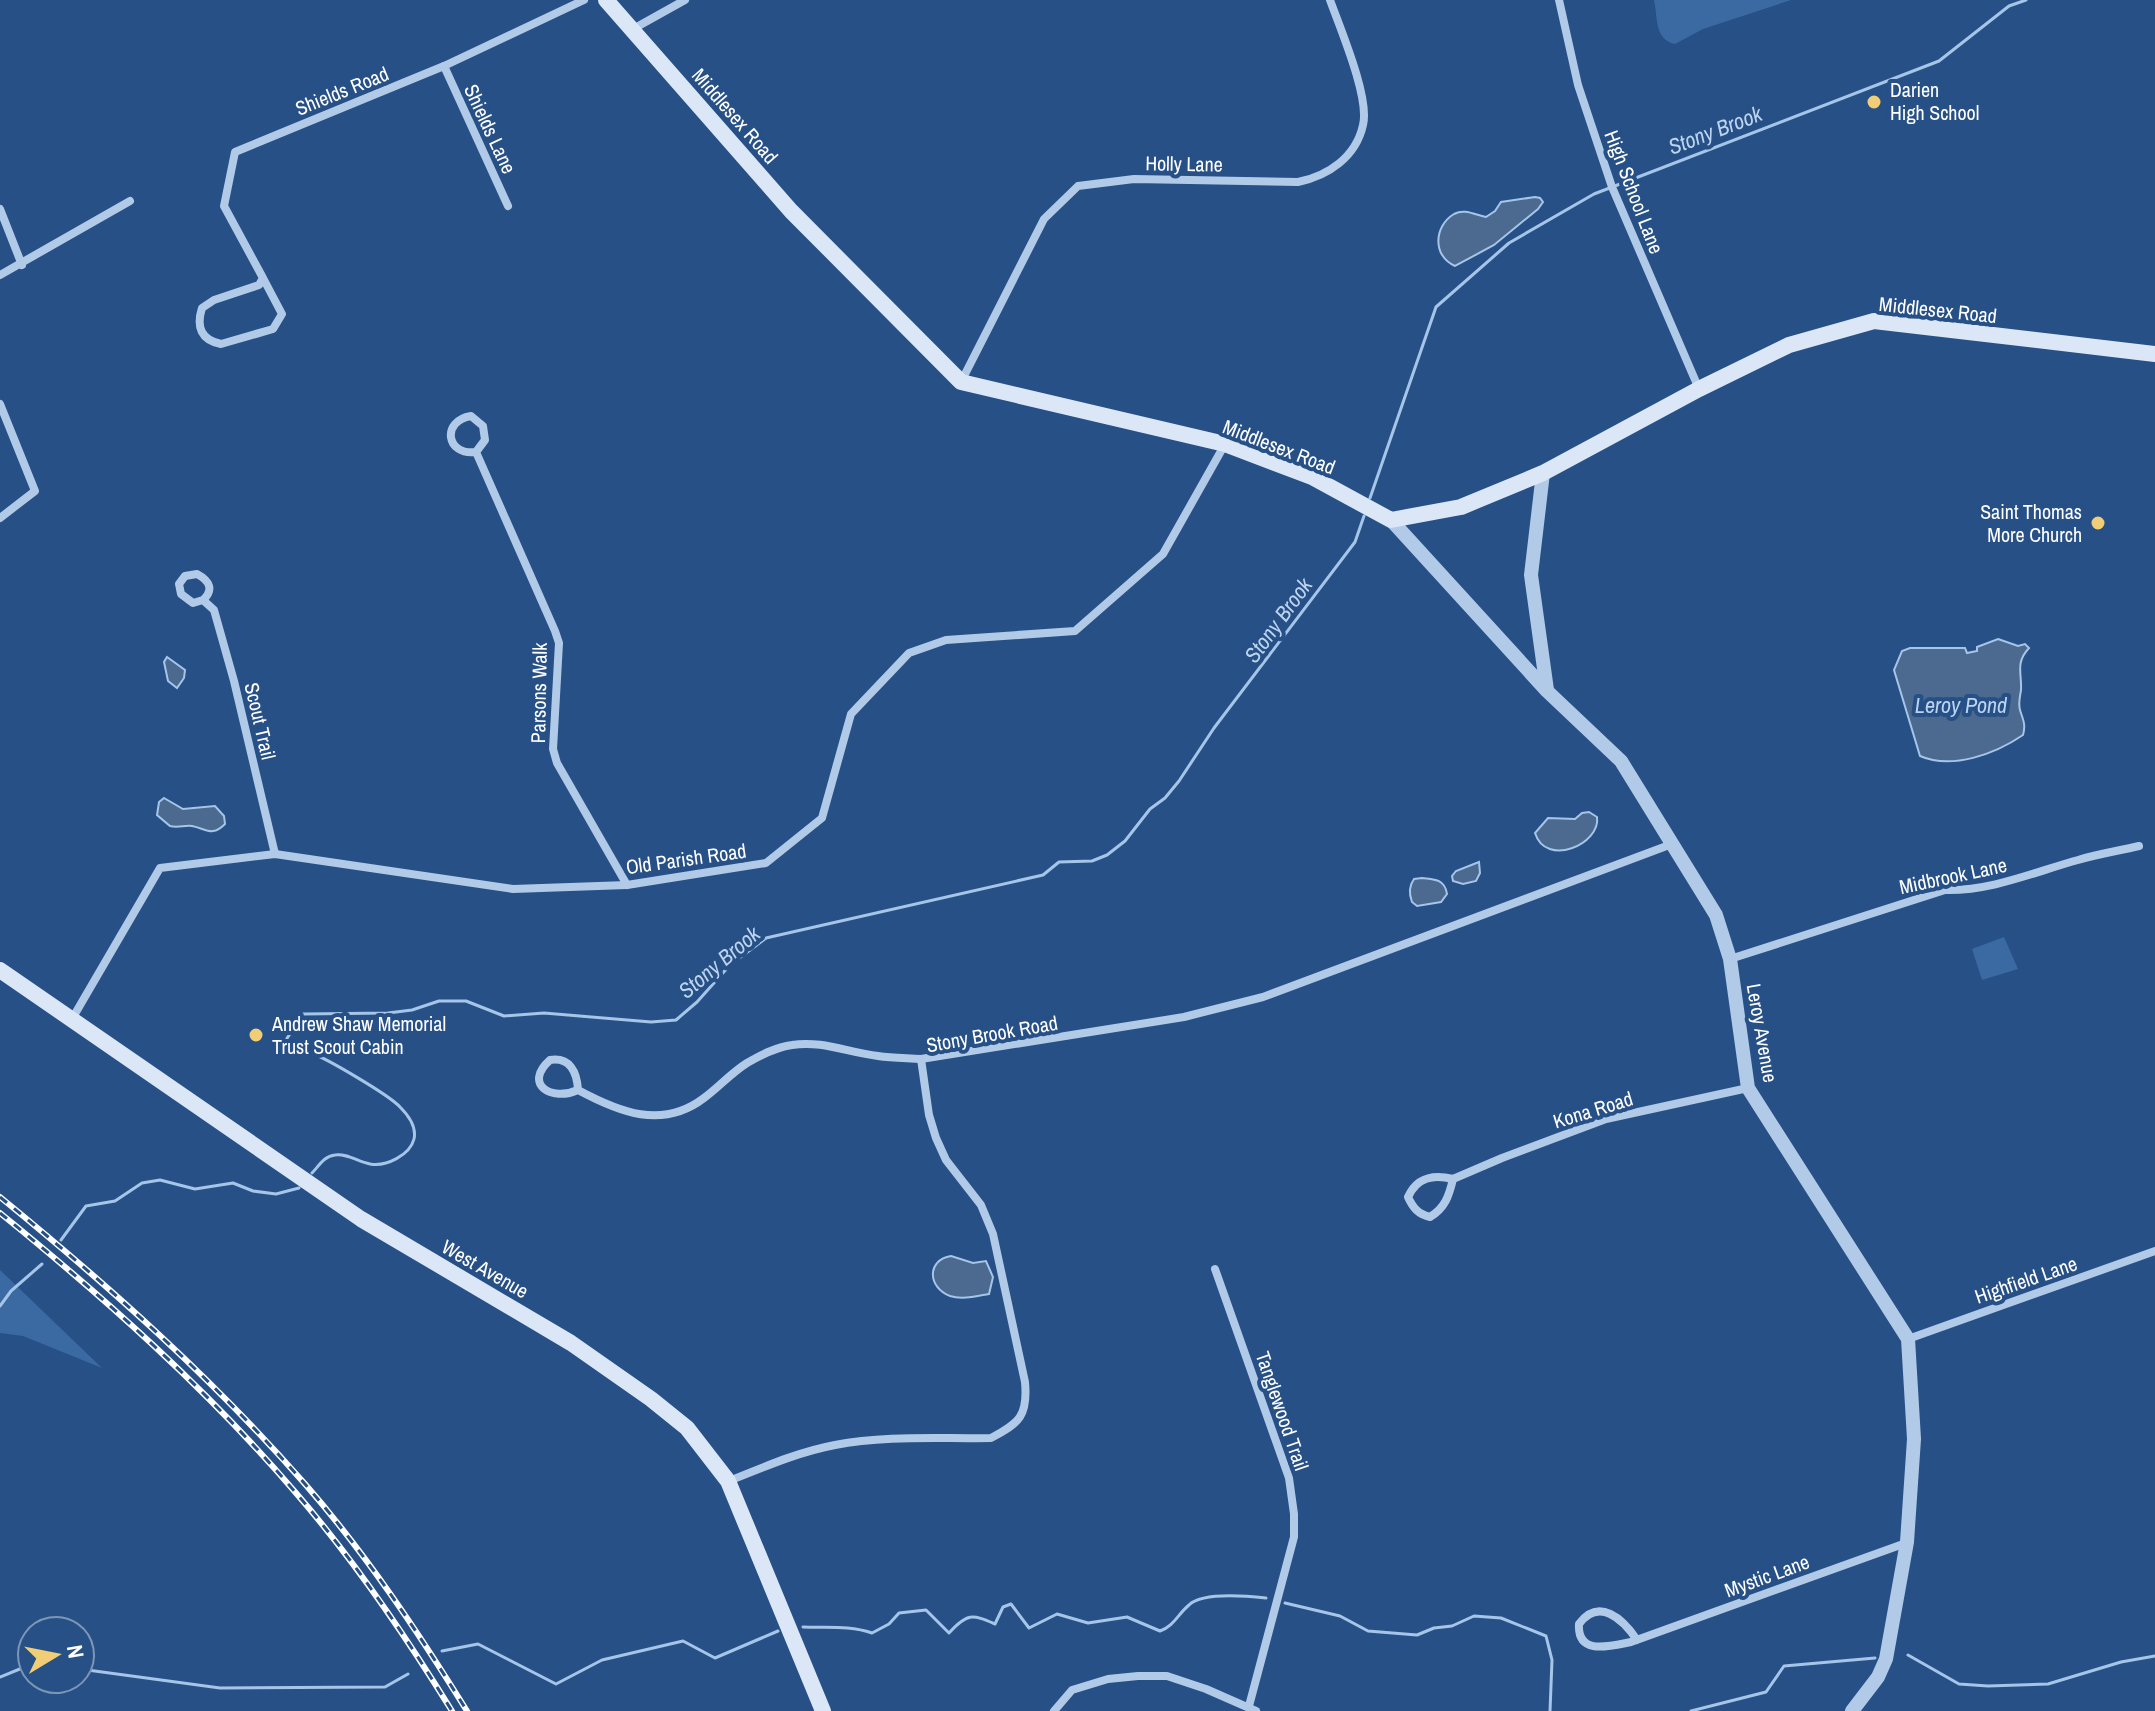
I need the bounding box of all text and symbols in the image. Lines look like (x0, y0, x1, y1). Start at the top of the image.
street label: Shields Road (291, 60, 393, 121)
street label: Middlesex Road (686, 62, 784, 169)
place label: Darien High School (1890, 76, 1979, 126)
street label: Shields Lane (458, 80, 523, 178)
marker: Darien High School (1865, 93, 1883, 111)
water label: Stony Brook (1664, 98, 1767, 162)
street label: High School Lane (1598, 126, 1670, 258)
street label: Holly Lane (1145, 149, 1223, 178)
street label: Middlesex Road (1878, 290, 1998, 329)
street label: Middlesex Road (1219, 413, 1339, 480)
place label: Saint Thomas More Church (1980, 498, 2082, 548)
marker: Saint Thomas More Church (2089, 514, 2107, 532)
water label: Stony Brook (1237, 571, 1320, 669)
street label: Parsons Walk (524, 642, 553, 744)
street label: Scout Trail (239, 680, 282, 762)
water label: Leroy Pond (1915, 690, 2008, 720)
street label: Old Parish Road (624, 837, 748, 880)
street label: Midbrook Lane (1897, 851, 2009, 900)
water label: Stony Brook (672, 918, 767, 1005)
street label: Leroy Avenue (1741, 981, 1784, 1085)
street label: Stony Brook Road (924, 1009, 1060, 1058)
place label: Andrew Shaw Memorial Trust Scout Cabin (271, 1010, 446, 1060)
marker: Andrew Shaw Memorial Trust Scout Cabin (247, 1026, 265, 1044)
street label: Kona Road (1550, 1085, 1636, 1134)
street label: West Avenue (437, 1233, 534, 1304)
street label: Highfield Lane (1971, 1249, 2081, 1310)
street label: Tanglewood Trail (1249, 1348, 1315, 1474)
street label: Mystic Lane (1721, 1548, 1813, 1603)
north arrow (16, 1615, 96, 1695)
text: N (60, 1643, 92, 1661)

